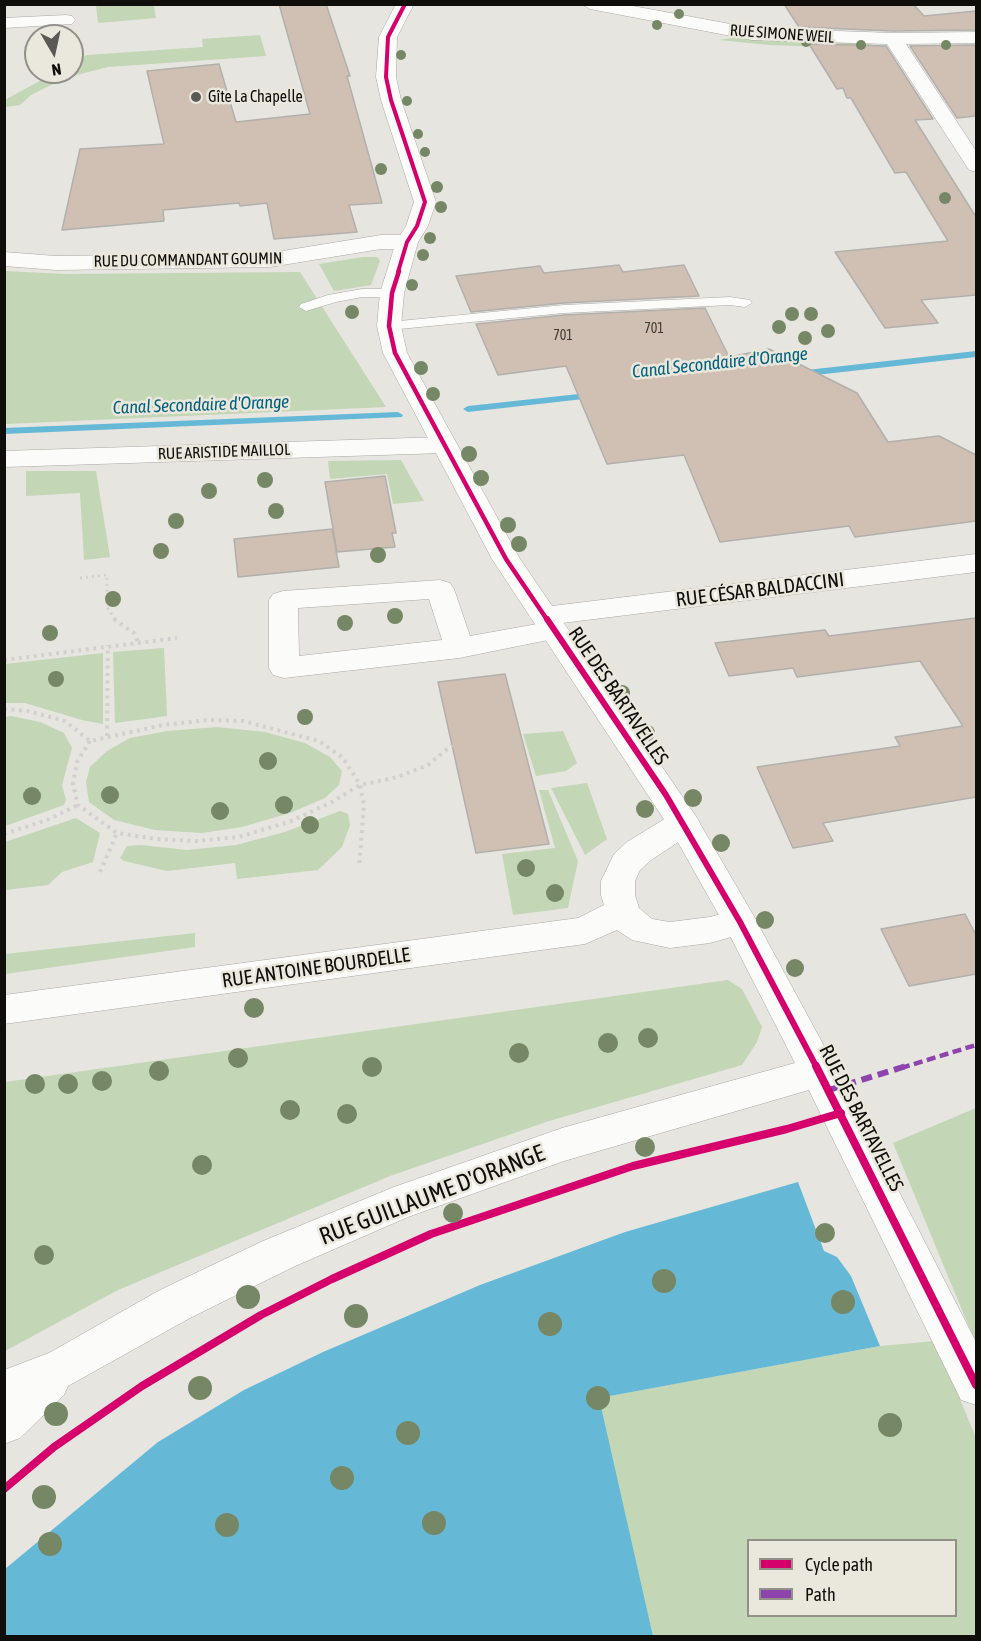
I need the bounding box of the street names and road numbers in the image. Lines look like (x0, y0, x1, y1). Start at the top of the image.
street label: RUE SIMONE WEIL (729, 21, 835, 47)
street label: RUE DU COMMANDANT GOUMIN (93, 249, 283, 271)
street label: RUE ARISTIDE MAILLOL (158, 440, 290, 464)
street label: RUE CÉSAR BALDACCINI (675, 568, 845, 612)
street label: RUE DES BARTAVELLES (563, 622, 673, 770)
street label: RUE ANTOINE BOURDELLE (220, 943, 412, 993)
street label: RUE DES BARTAVELLES (814, 1041, 908, 1195)
street label: RUE GUILLAUME D'ORANGE (315, 1139, 549, 1251)

